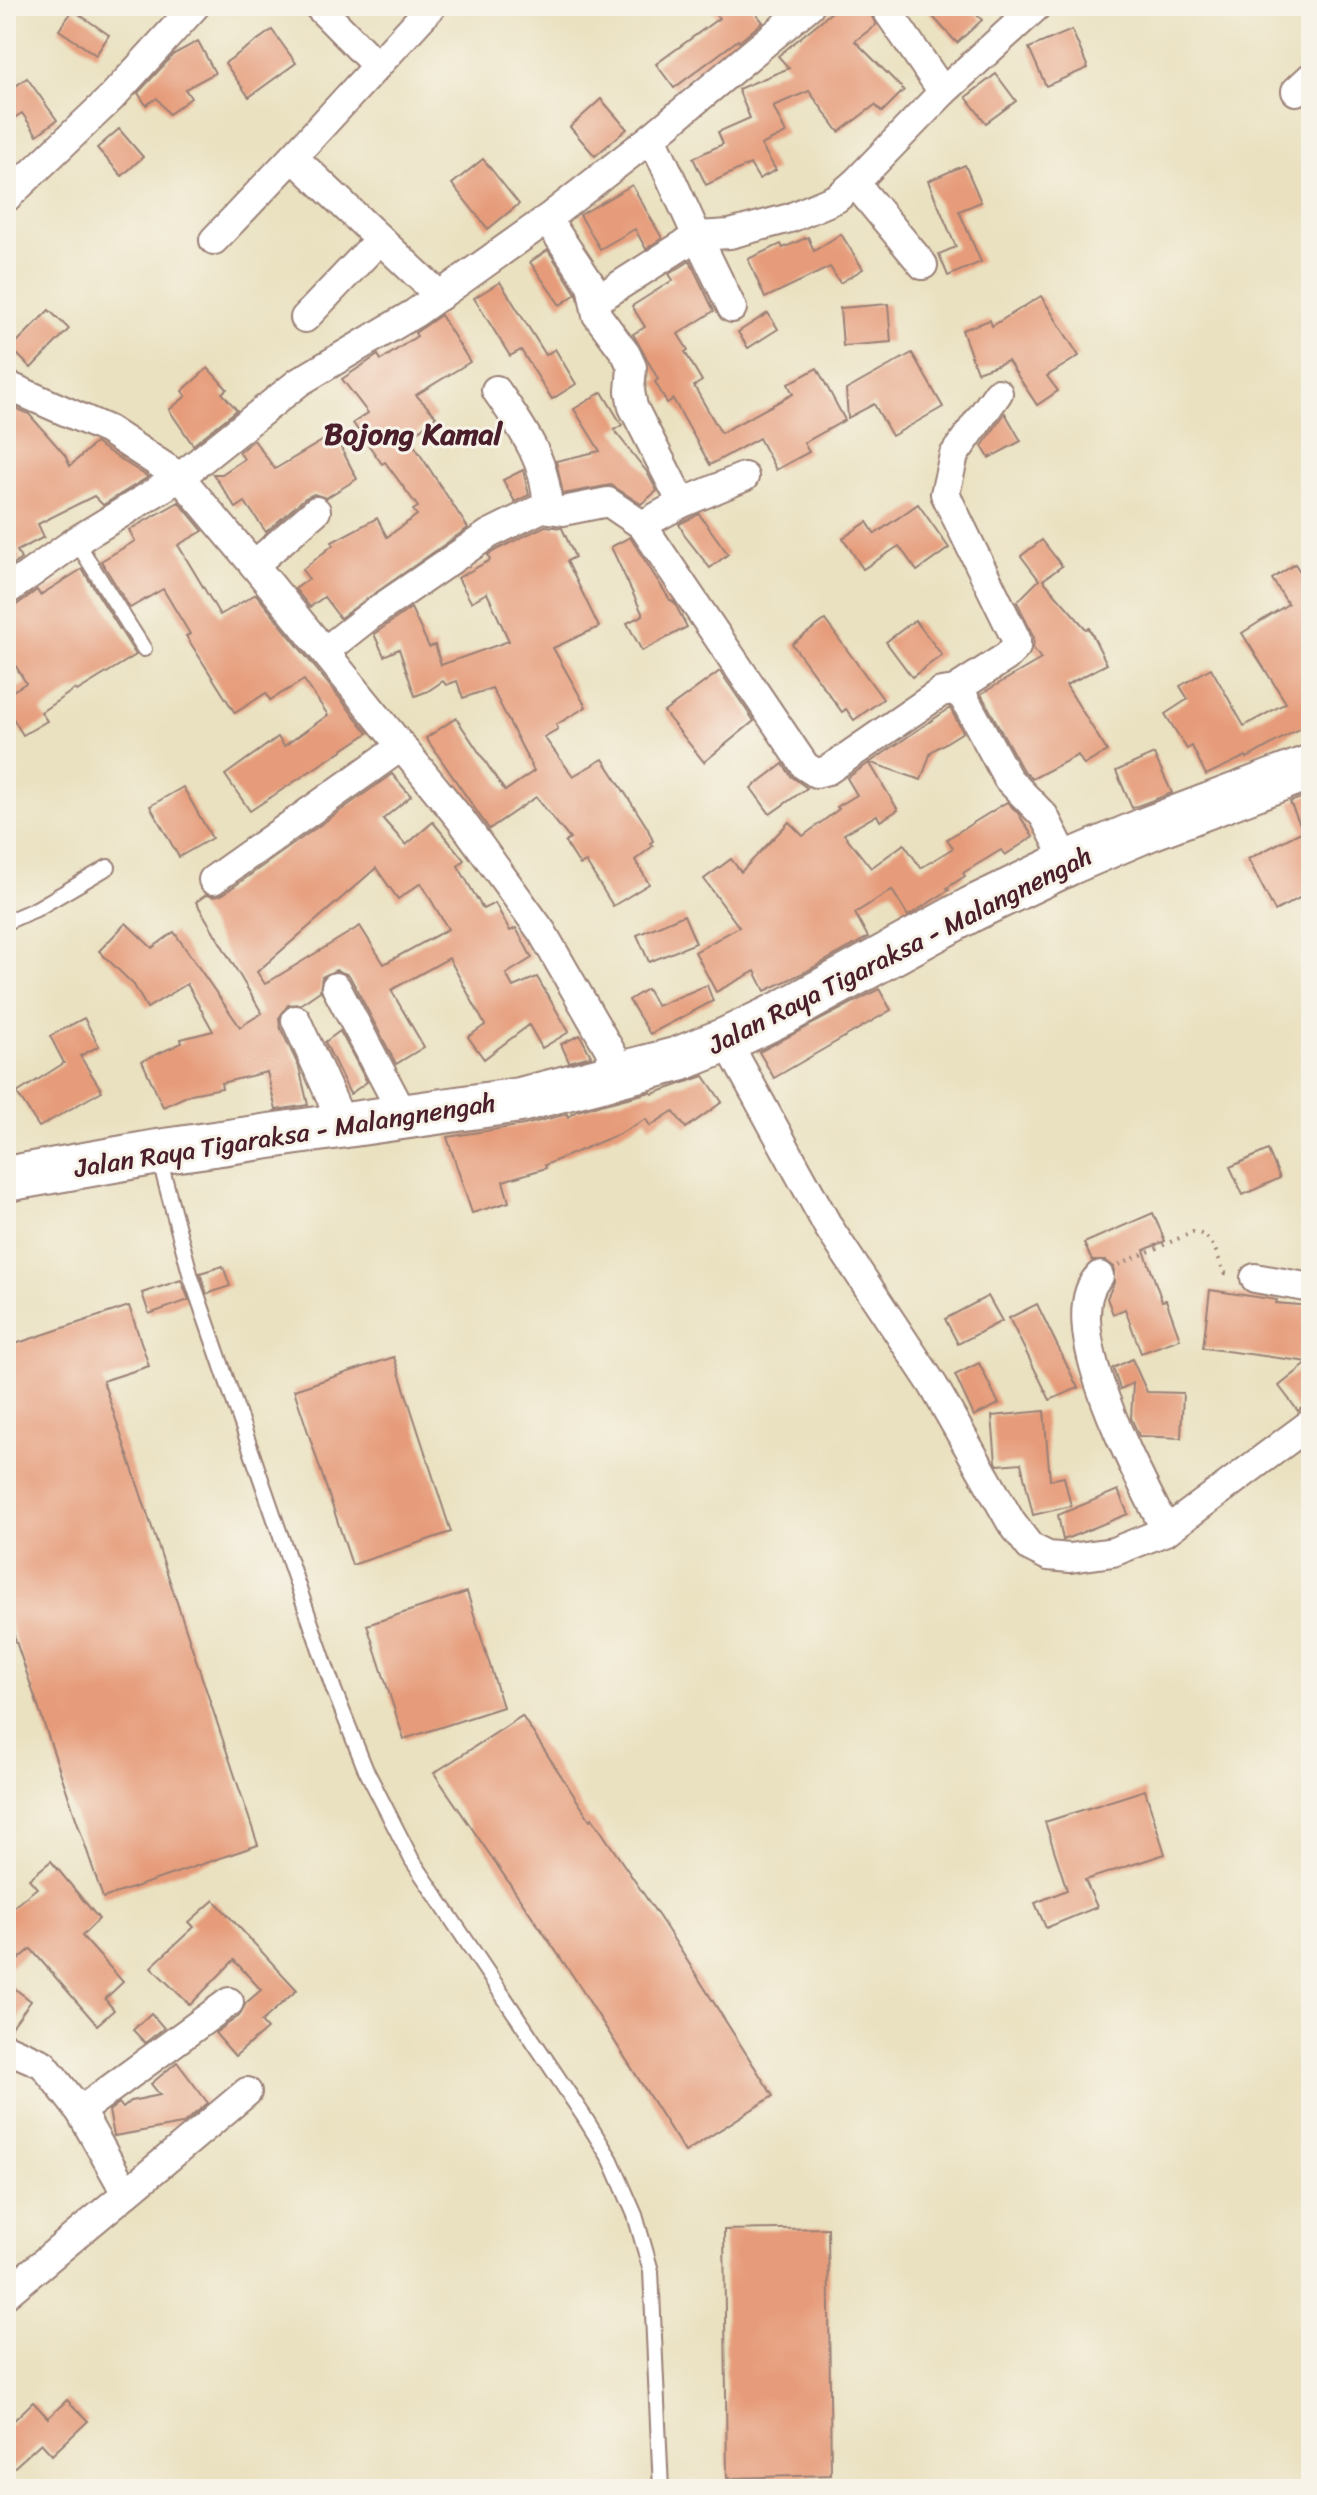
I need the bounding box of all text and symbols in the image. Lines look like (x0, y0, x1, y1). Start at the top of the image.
district label: Bojong Kamal (324, 407, 504, 461)
street label: Jalan Raya Tigaraksa - Malangnengah (699, 833, 1100, 1068)
street label: Jalan Raya Tigaraksa - Malangnengah (70, 1079, 499, 1191)

